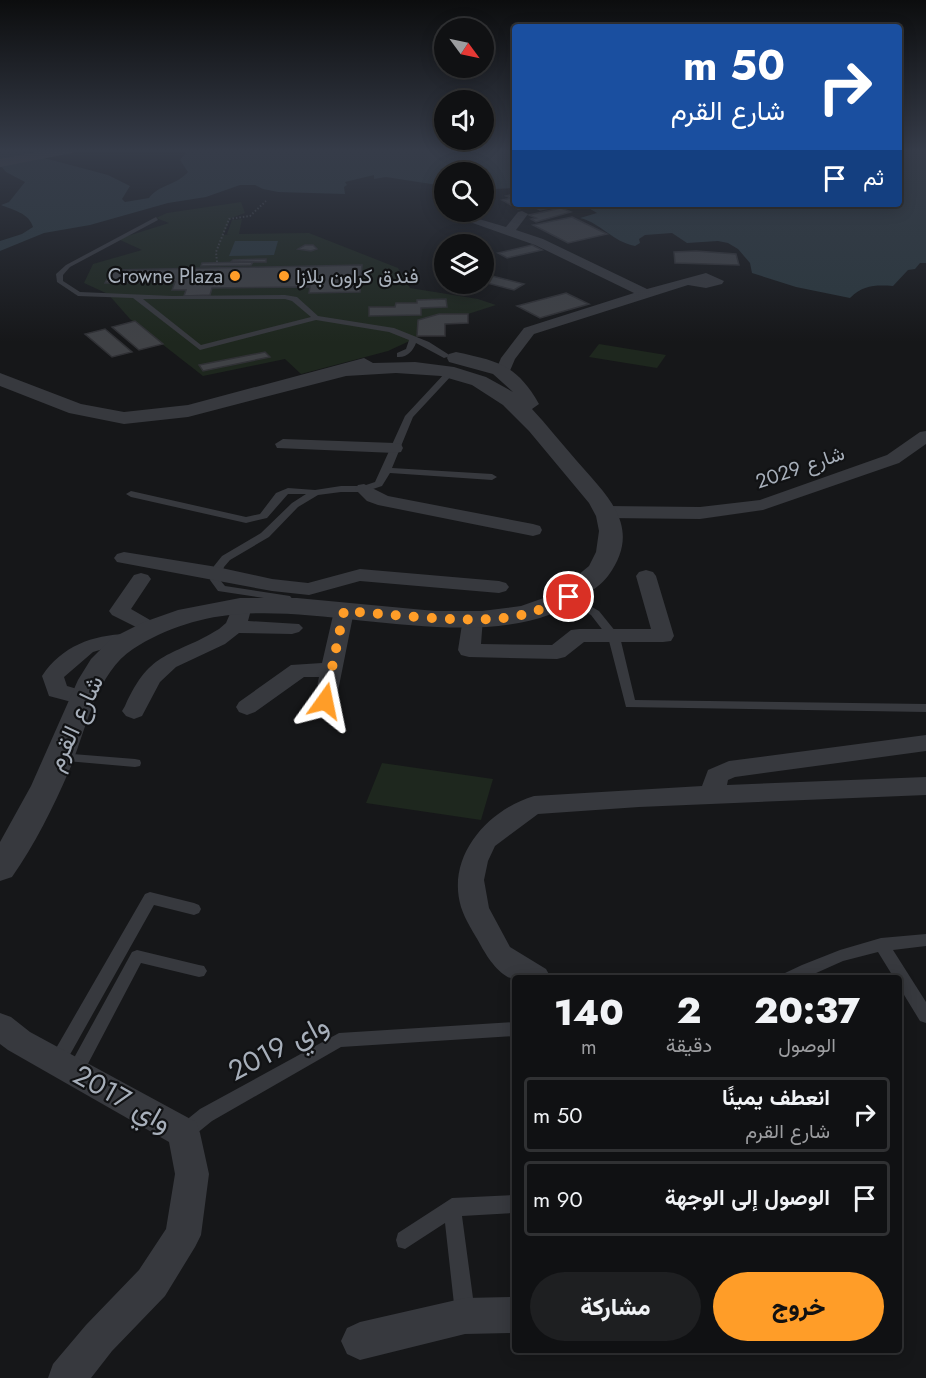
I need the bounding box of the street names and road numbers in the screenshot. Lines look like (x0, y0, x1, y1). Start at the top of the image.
street label: 2029 شارع (752, 439, 849, 496)
street label: شارع القرم (37, 669, 112, 776)
street label: واي 2019 (221, 1004, 337, 1093)
street label: واي 2017 (65, 1055, 180, 1144)

